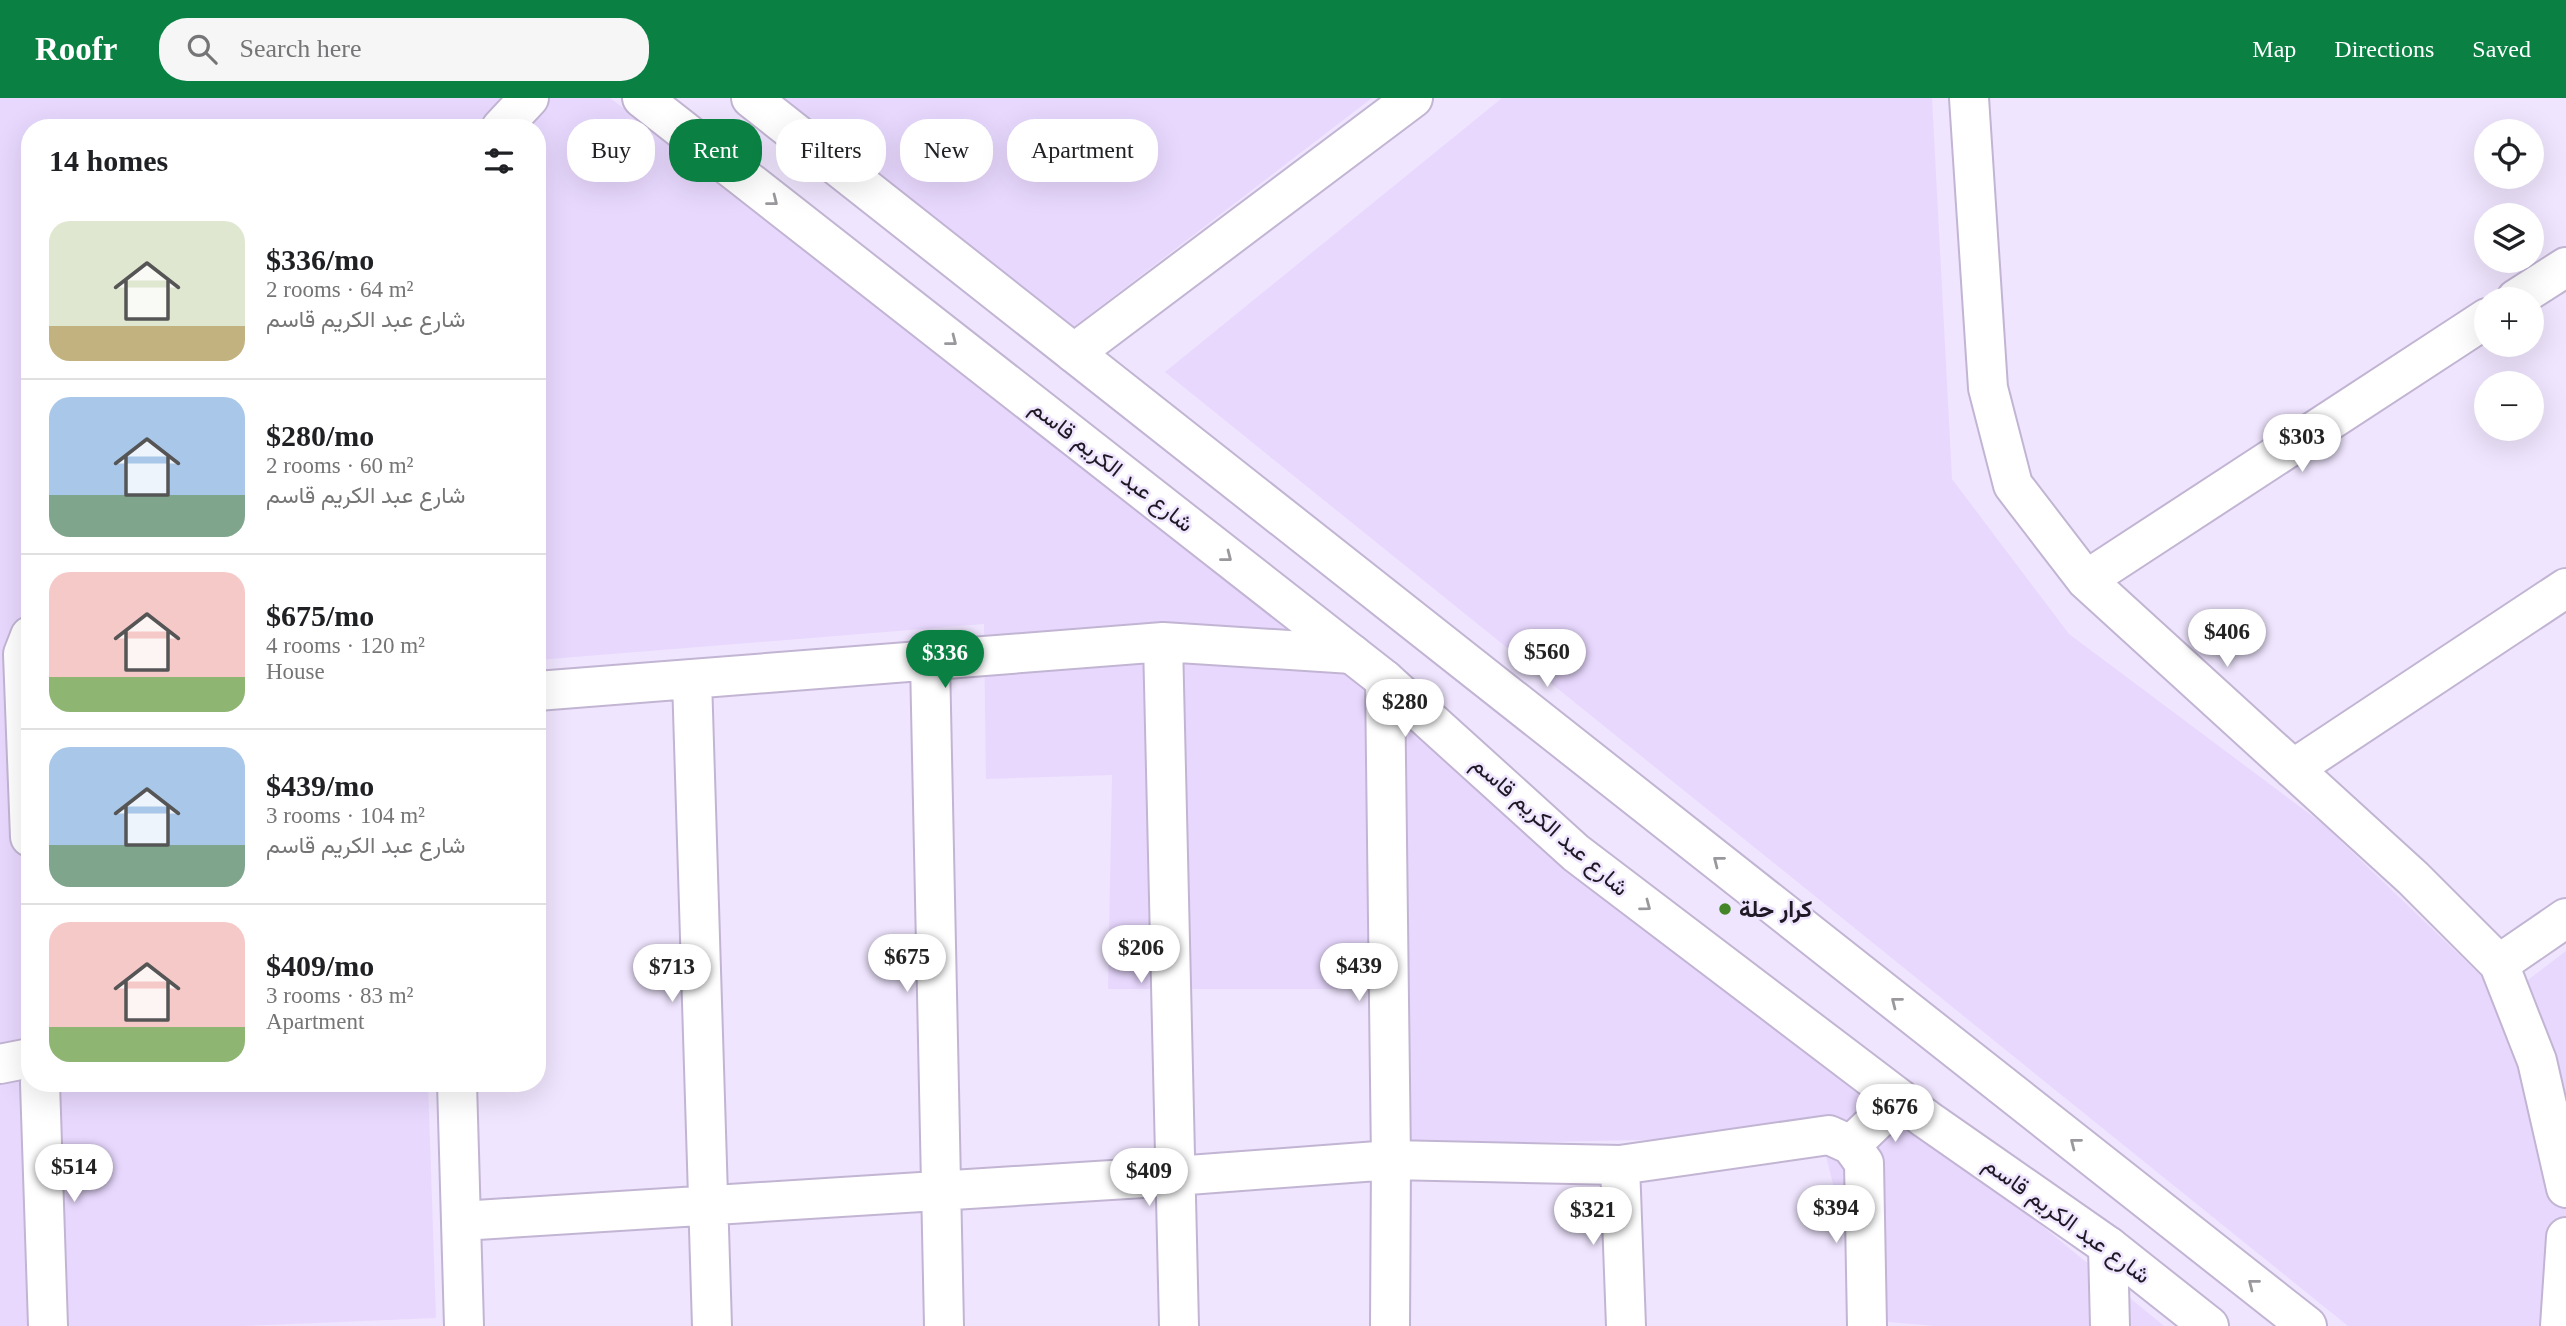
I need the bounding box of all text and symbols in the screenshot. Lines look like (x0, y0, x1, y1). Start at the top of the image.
search box (159, 18, 649, 81)
icon: search (183, 30, 221, 68)
text: Roofr (35, 31, 117, 67)
text: Search here (239, 34, 361, 63)
text: Map (2252, 36, 2296, 62)
text: Directions (2334, 36, 2434, 62)
text: Saved (2472, 36, 2531, 62)
chip: Buy (567, 119, 655, 182)
chip: Rent (669, 119, 762, 182)
chip: Filters (776, 119, 886, 182)
chip: New (900, 119, 993, 182)
chip: Apartment (1007, 119, 1158, 182)
map controls (2474, 119, 2544, 441)
button: locate (2474, 119, 2544, 189)
icon: filters (480, 142, 518, 180)
text: 14 homes (49, 144, 168, 177)
one-way arrow (765, 192, 777, 205)
button: layers (2474, 203, 2544, 273)
text: $336/mo (266, 243, 374, 276)
icon: home (105, 249, 189, 333)
text: 2 rooms · 64 m² (266, 277, 413, 302)
button: + (2474, 287, 2544, 357)
text: شارع عبد الكريم قاسم (266, 307, 465, 332)
one-way arrow (944, 332, 957, 345)
button: − (2474, 371, 2544, 441)
street label: شارع عبد الكريم قاسم (1024, 395, 1198, 540)
pin: $303 (2261, 414, 2343, 474)
text: $280/mo (266, 419, 374, 452)
text: $303 (2279, 424, 2325, 449)
icon: home (105, 425, 189, 509)
text: 2 rooms · 60 m² (266, 453, 413, 478)
text: شارع عبد الكريم قاسم (266, 483, 465, 508)
one-way arrow (1220, 548, 1232, 561)
text: $675/mo (266, 599, 374, 632)
icon: home (105, 600, 189, 684)
pin: $406 (2186, 610, 2268, 669)
text: $406 (2204, 619, 2250, 644)
pin: $336 (904, 630, 986, 690)
pin: $560 (1506, 630, 1588, 689)
text: 4 rooms · 120 m² (266, 633, 425, 658)
text: $560 (1524, 639, 1570, 664)
text: $336 (922, 640, 968, 665)
text: House (266, 659, 325, 684)
pin: $280 (1364, 680, 1446, 739)
text: $280 (1382, 689, 1428, 714)
street label: شارع عبد الكريم قاسم (1465, 751, 1633, 903)
text: $439/mo (266, 769, 374, 802)
icon: home (105, 775, 189, 859)
text: 3 rooms · 104 m² (266, 803, 425, 828)
text: شارع عبد الكريم قاسم (266, 833, 465, 858)
one-way arrow (1713, 856, 1725, 869)
place label: كرار حلة (1739, 897, 1812, 924)
one-way arrow (1638, 898, 1651, 911)
marker: كرار حلة (1717, 901, 1733, 917)
pin: $206 (1100, 926, 1182, 985)
pin: $675 (866, 934, 948, 994)
text: $206 (1118, 935, 1164, 960)
pin: $713 (631, 944, 713, 1004)
text: $675 (884, 944, 930, 969)
pin: $439 (1318, 944, 1400, 1003)
text: $409/mo (266, 949, 374, 982)
icon: home (105, 950, 189, 1034)
text: $439 (1336, 953, 1382, 978)
text: $713 (649, 954, 695, 979)
text: 3 rooms · 83 m² (266, 983, 413, 1008)
one-way arrow (1891, 997, 1904, 1010)
text: Apartment (266, 1009, 364, 1034)
pin: $676 (1854, 1084, 1936, 1144)
text: $676 (1872, 1094, 1918, 1119)
one-way arrow (2070, 1138, 2082, 1151)
pin: $514 (33, 1144, 115, 1204)
pin: $409 (1108, 1148, 1190, 1208)
street label: شارع عبد الكريم قاسم (1977, 1151, 2155, 1291)
text: $514 (51, 1154, 97, 1179)
text: $409 (1126, 1158, 1172, 1183)
pin: $394 (1795, 1186, 1877, 1245)
pin: $321 (1552, 1188, 1634, 1247)
text: $394 (1813, 1195, 1859, 1220)
text: $321 (1570, 1197, 1616, 1222)
one-way arrow (2249, 1279, 2261, 1292)

